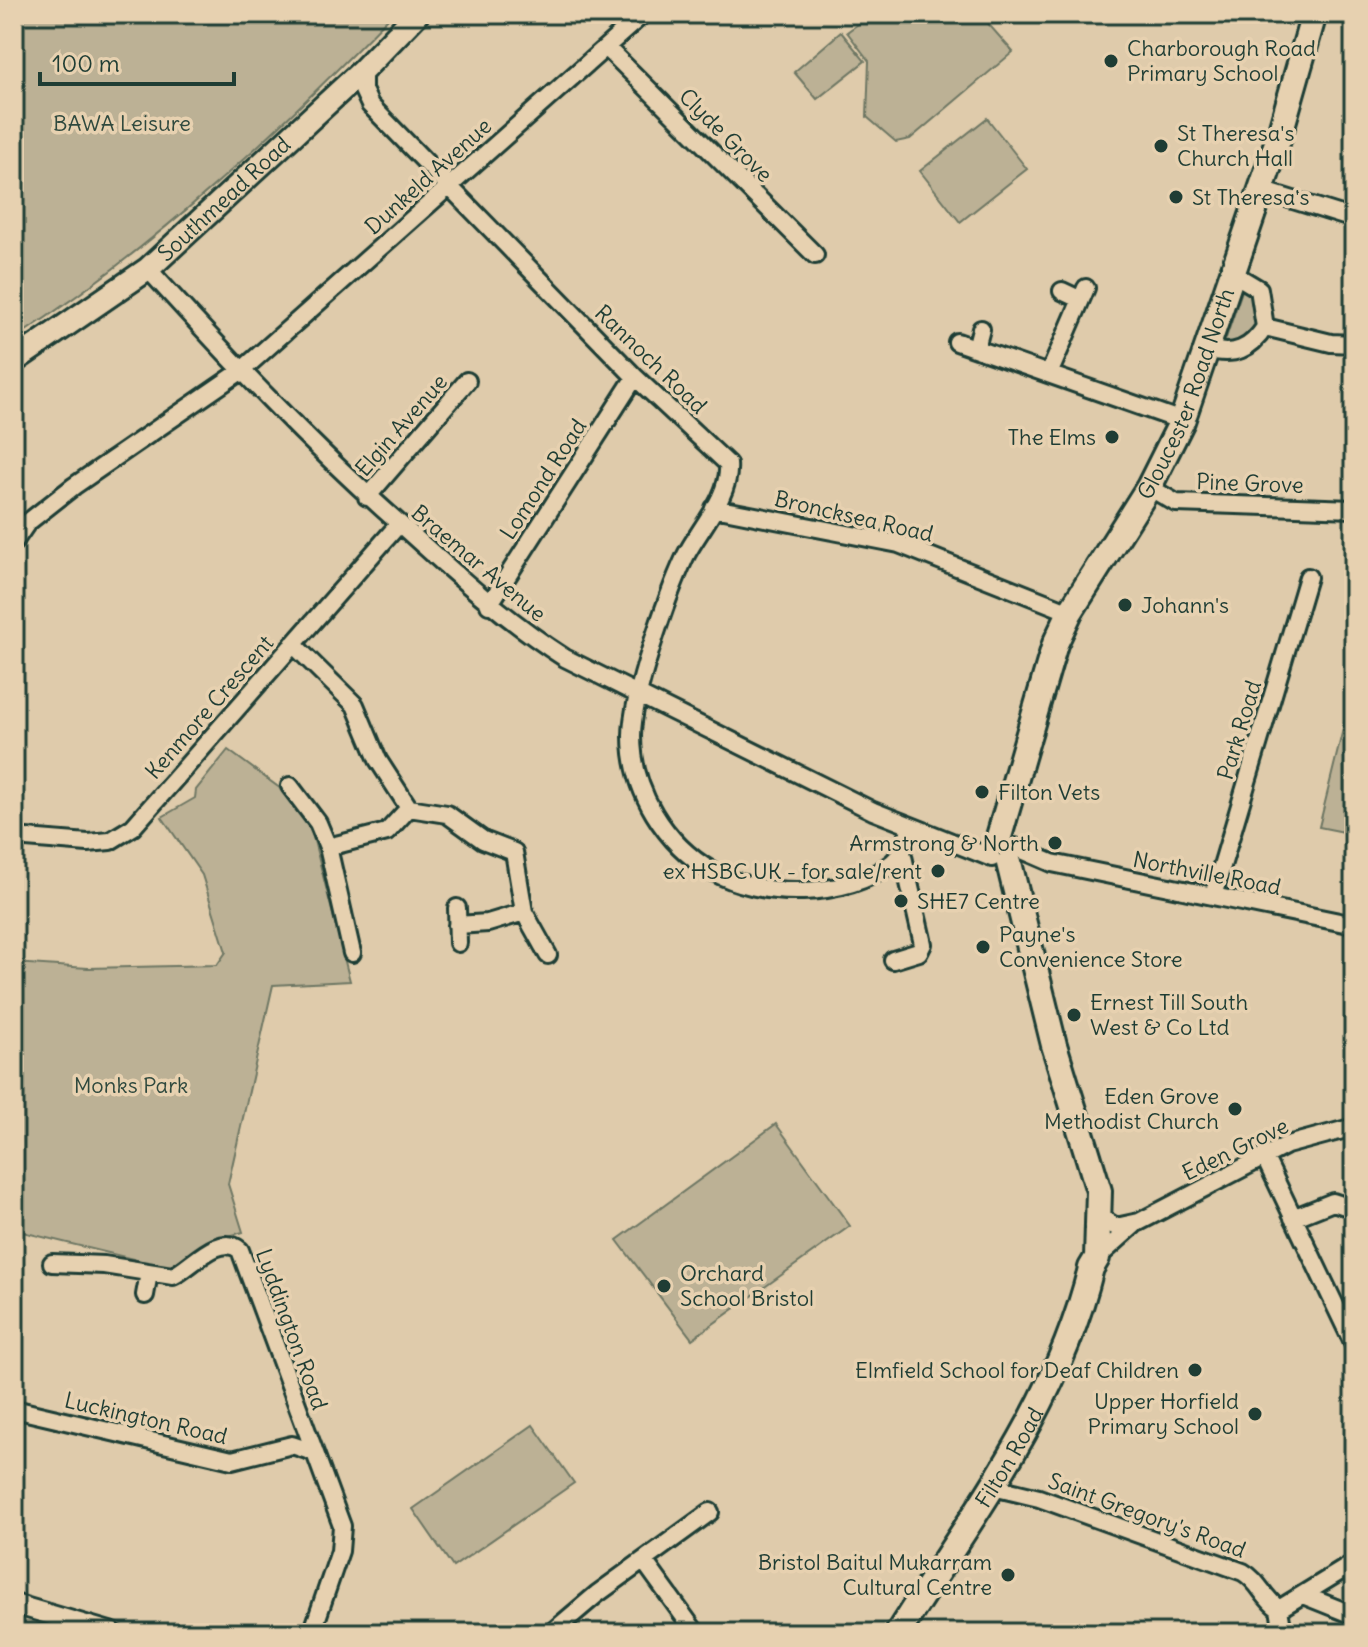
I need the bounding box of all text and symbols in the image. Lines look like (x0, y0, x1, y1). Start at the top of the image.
place label: Charborough Road Primary School (1127, 34, 1316, 87)
scale bar (40, 36, 234, 86)
text: 100 m (52, 48, 120, 78)
marker: Charborough Road Primary School (1102, 52, 1120, 70)
street label: Clyde Grove (673, 82, 779, 188)
park label: BAWA Leisure (53, 109, 191, 137)
street label: Dunkeld Avenue (359, 112, 497, 240)
place label: St Theresa's Church Hall (1177, 119, 1295, 172)
street label: Southmead Road (152, 130, 296, 267)
marker: St Theresa's Church Hall (1152, 137, 1170, 155)
place label: St Theresa's (1192, 183, 1310, 211)
marker: St Theresa's (1167, 188, 1185, 206)
street label: Gloucester Road North (1131, 284, 1240, 505)
street label: Rannoch Road (589, 299, 713, 419)
street label: Elgin Avenue (349, 368, 453, 482)
street label: Lomond Road (494, 413, 592, 545)
place label: The Elms (1008, 423, 1096, 451)
marker: The Elms (1103, 428, 1121, 446)
street label: Pine Grove (1196, 467, 1304, 499)
street label: Broncksea Road (772, 484, 936, 548)
street label: Braemar Avenue (406, 499, 552, 627)
place label: Johann's (1141, 591, 1229, 619)
marker: Johann's (1116, 596, 1134, 614)
street label: Kenmore Crescent (139, 629, 279, 785)
street label: Park Road (1211, 677, 1267, 783)
place label: Filton Vets (998, 778, 1100, 806)
marker: Filton Vets (973, 783, 991, 801)
place label: Armstrong & North (849, 829, 1039, 857)
marker: Armstrong & North (1046, 834, 1064, 852)
street label: Northville Road (1130, 845, 1284, 901)
place label: ex HSBC UK - for sale/rent (663, 857, 922, 885)
marker: ex HSBC UK - for sale/rent (929, 862, 947, 880)
place label: SHE7 Centre (917, 887, 1040, 915)
marker: SHE7 Centre (892, 892, 910, 910)
place label: Payne's Convenience Store (999, 920, 1183, 973)
marker: Payne's Convenience Store (974, 938, 992, 956)
place label: Ernest Till South West & Co Ltd (1090, 988, 1248, 1041)
marker: Ernest Till South West & Co Ltd (1065, 1006, 1083, 1024)
park label: Monks Park (74, 1071, 188, 1099)
place label: Eden Grove Methodist Church (1044, 1082, 1219, 1135)
marker: Eden Grove Methodist Church (1226, 1100, 1244, 1118)
street label: Eden Grove (1177, 1111, 1293, 1187)
street label: Lyddington Road (250, 1245, 334, 1413)
place label: Orchard School Bristol (680, 1259, 814, 1312)
marker: Orchard School Bristol (655, 1277, 673, 1295)
place label: Elmfield School for Deaf Children (855, 1356, 1179, 1384)
marker: Elmfield School for Deaf Children (1186, 1361, 1204, 1379)
street label: Luckington Road (62, 1386, 230, 1450)
place label: Upper Horfield Primary School (1088, 1387, 1239, 1440)
street label: Filton Road (969, 1402, 1049, 1513)
marker: Upper Horfield Primary School (1246, 1405, 1264, 1423)
street label: Saint Gregory's Road (1044, 1466, 1250, 1564)
place label: Bristol Baitul Mukarram Cultural Centre (758, 1548, 992, 1601)
marker: Bristol Baitul Mukarram Cultural Centre (999, 1566, 1017, 1584)

